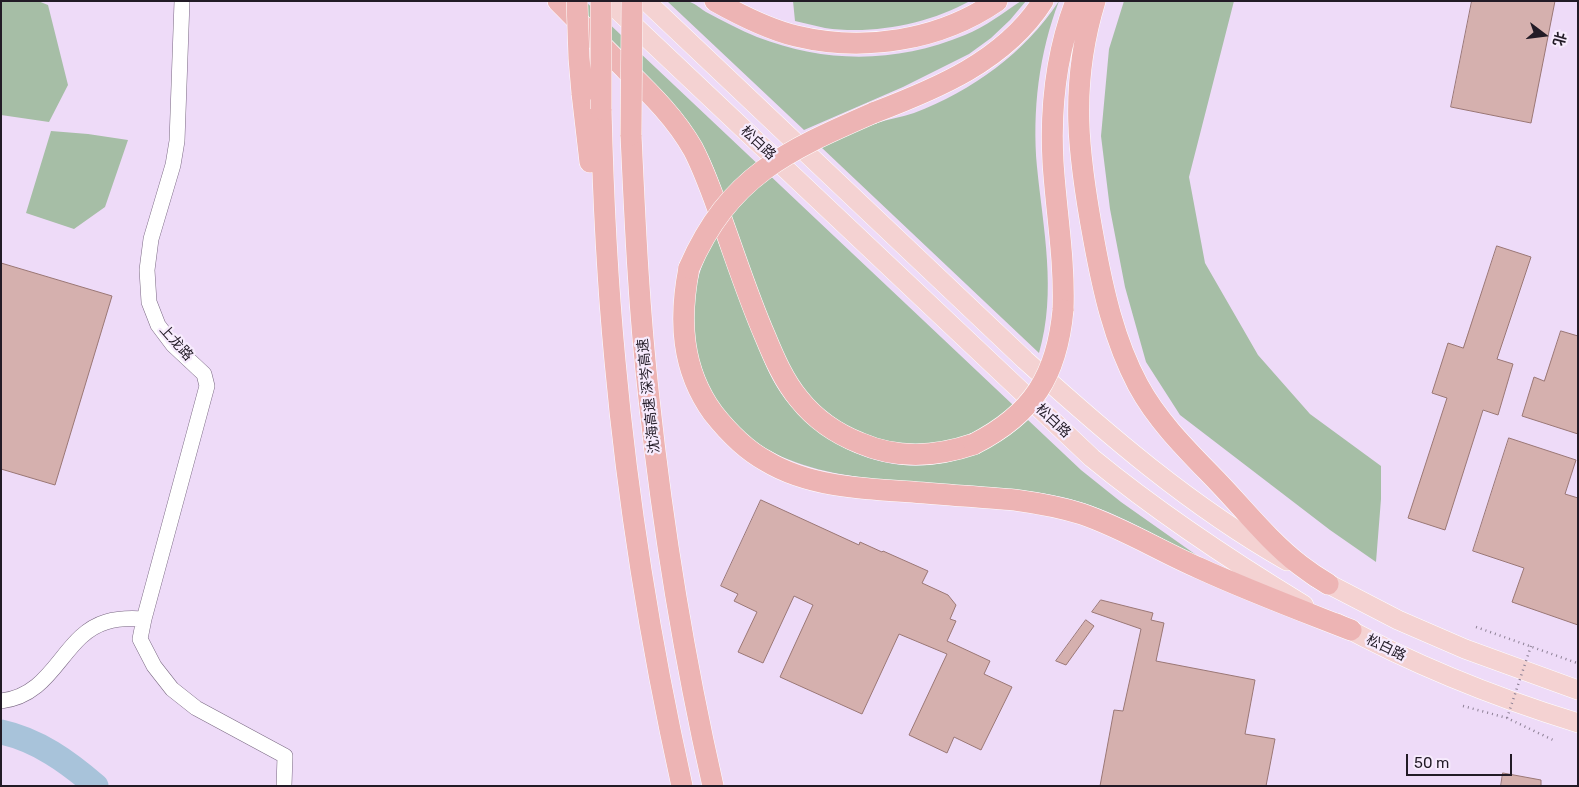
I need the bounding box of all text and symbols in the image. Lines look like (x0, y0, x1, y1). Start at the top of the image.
north arrow (1519, 10, 1569, 60)
text: 北 (1549, 30, 1569, 48)
street label: 松白路 (737, 123, 779, 163)
street label: 上龙路 (156, 322, 196, 364)
street label: 沈海高速 深岑高速 (635, 338, 663, 454)
street label: 松白路 (1032, 401, 1074, 441)
street label: 松白路 (1363, 631, 1409, 665)
scale bar (1409, 744, 1515, 776)
text: 50 m (1414, 754, 1449, 772)

